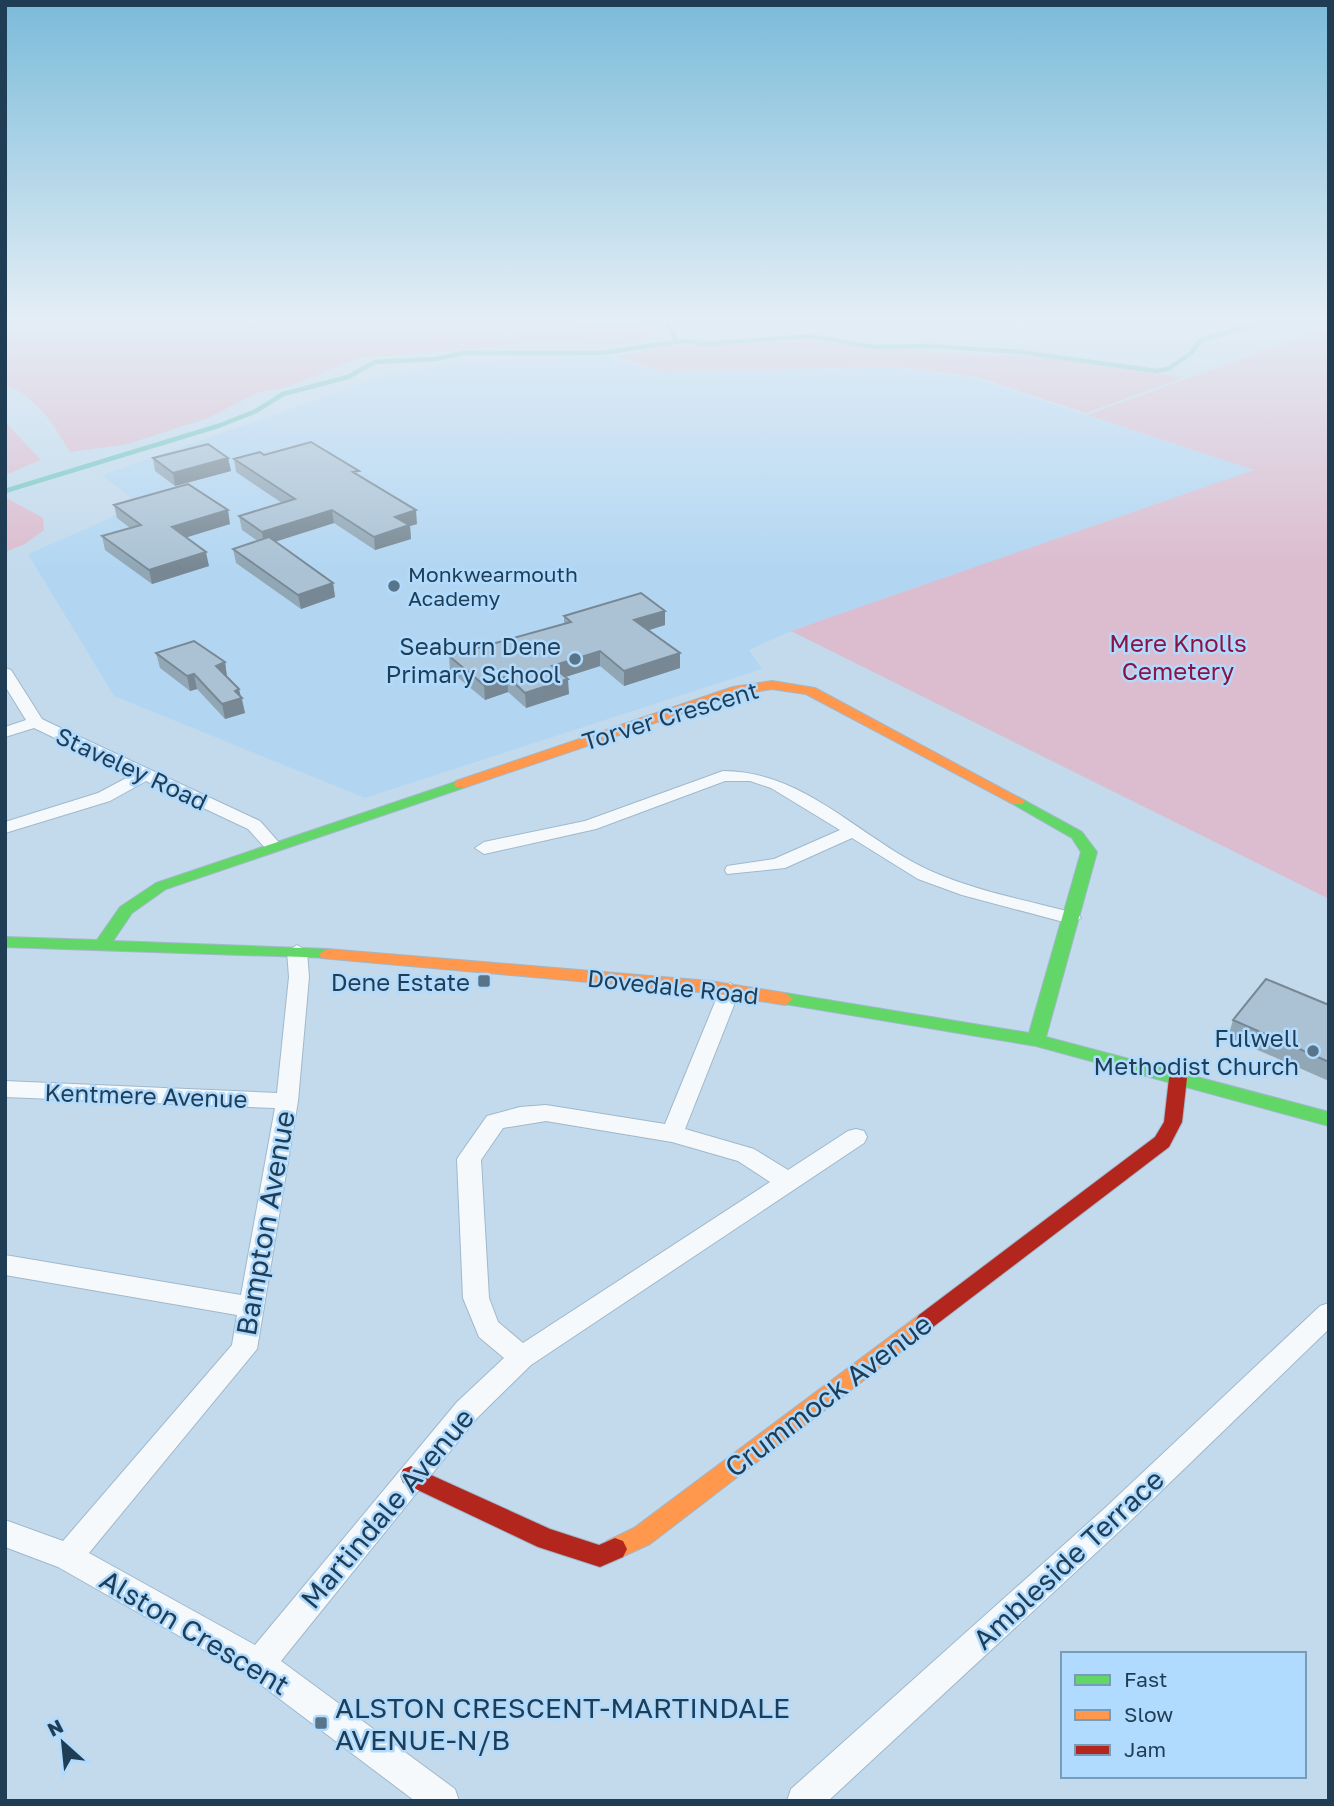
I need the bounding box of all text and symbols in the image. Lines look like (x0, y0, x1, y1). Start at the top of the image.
place label: Monkwearmouth Academy (408, 561, 578, 611)
marker: Monkwearmouth Academy (386, 578, 402, 594)
park label: Mere Knolls Cemetery (1109, 628, 1247, 685)
place label: Seaburn Dene Primary School (385, 631, 561, 688)
marker: Seaburn Dene Primary School (567, 651, 583, 667)
street label: Torver Crescent (578, 674, 762, 756)
street label: Staveley Road (52, 720, 212, 816)
street label: Dovedale Road (586, 963, 760, 1009)
place label: Dene Estate (331, 967, 470, 996)
marker: Dene Estate (476, 973, 492, 989)
place label: Fulwell Methodist Church (1094, 1023, 1299, 1080)
marker: Fulwell Methodist Church (1305, 1043, 1321, 1059)
street label: Kentmere Avenue (44, 1077, 248, 1113)
street label: Bampton Avenue (229, 1108, 301, 1338)
street label: Crummock Avenue (718, 1307, 938, 1483)
street label: Martindale Avenue (294, 1401, 480, 1615)
street label: Ambleside Terrace (966, 1462, 1170, 1656)
street label: Alston Crescent (95, 1563, 295, 1701)
legend (1061, 1652, 1306, 1778)
text: Fast (1124, 1666, 1167, 1692)
place label: ALSTON CRESCENT-MARTINDALE AVENUE-N/B (335, 1691, 790, 1756)
text: Slow (1124, 1701, 1173, 1727)
north arrow (28, 1708, 98, 1778)
text: N (43, 1714, 67, 1741)
marker: ALSTON CRESCENT-MARTINDALE AVENUE-N/B (313, 1715, 329, 1731)
text: Jam (1124, 1736, 1166, 1762)

